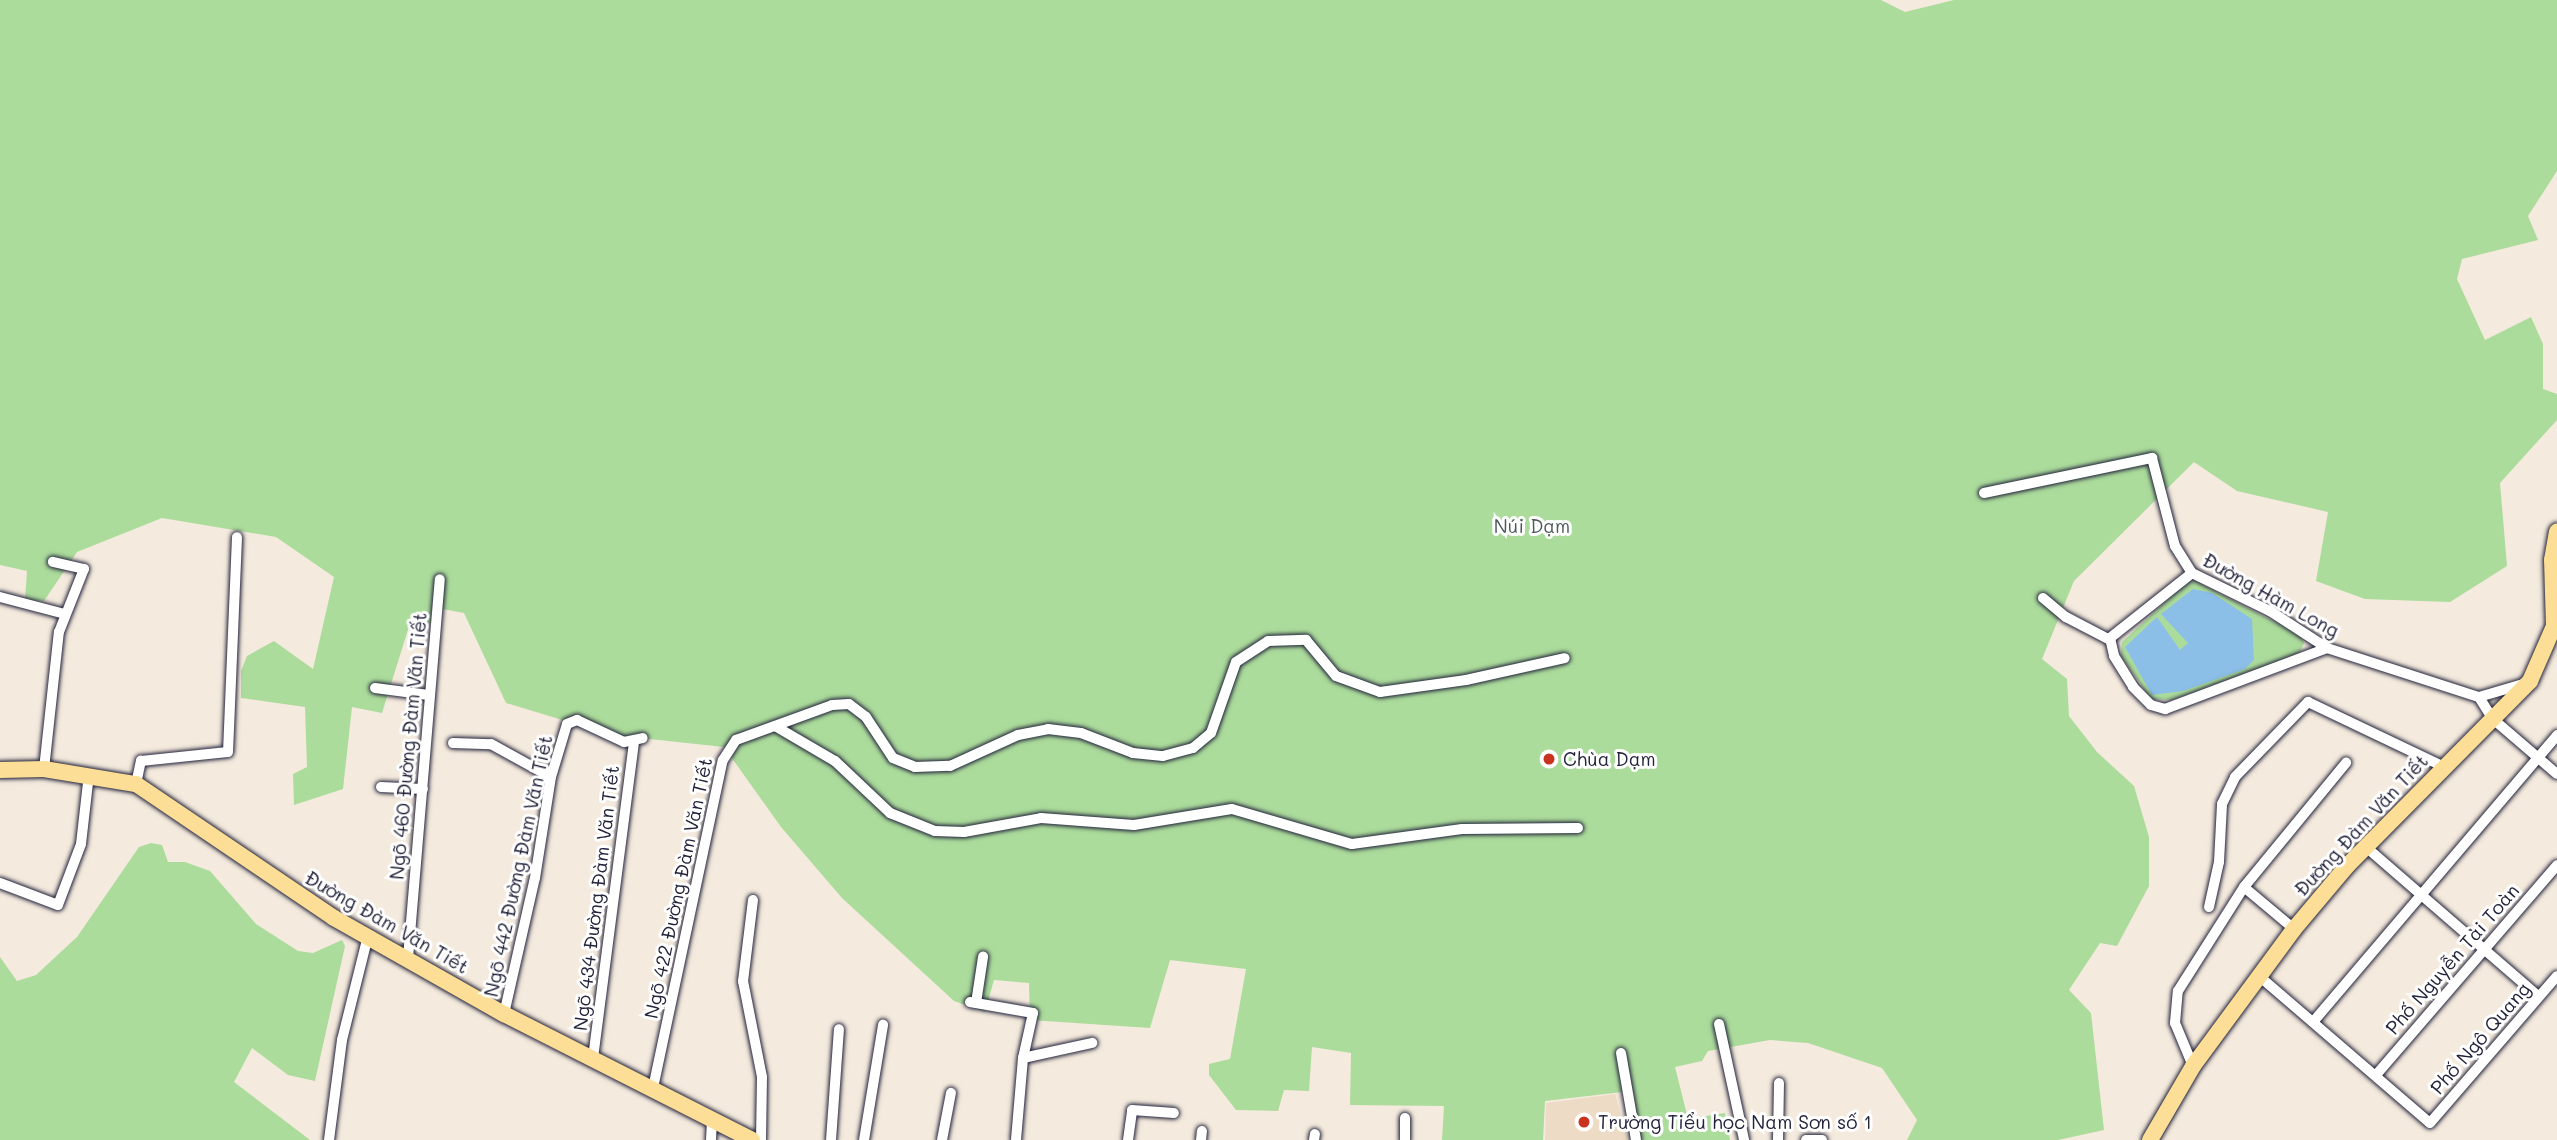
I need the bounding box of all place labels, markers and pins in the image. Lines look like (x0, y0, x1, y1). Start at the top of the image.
place label: Chùa Dạm (1563, 748, 1656, 770)
marker: Chùa Dạm (1541, 751, 1557, 767)
place label: Trường Tiểu học Nam Sơn số 1 (1598, 1111, 1872, 1133)
marker: Trường Tiểu học Nam Sơn số 1 (1576, 1114, 1592, 1130)

